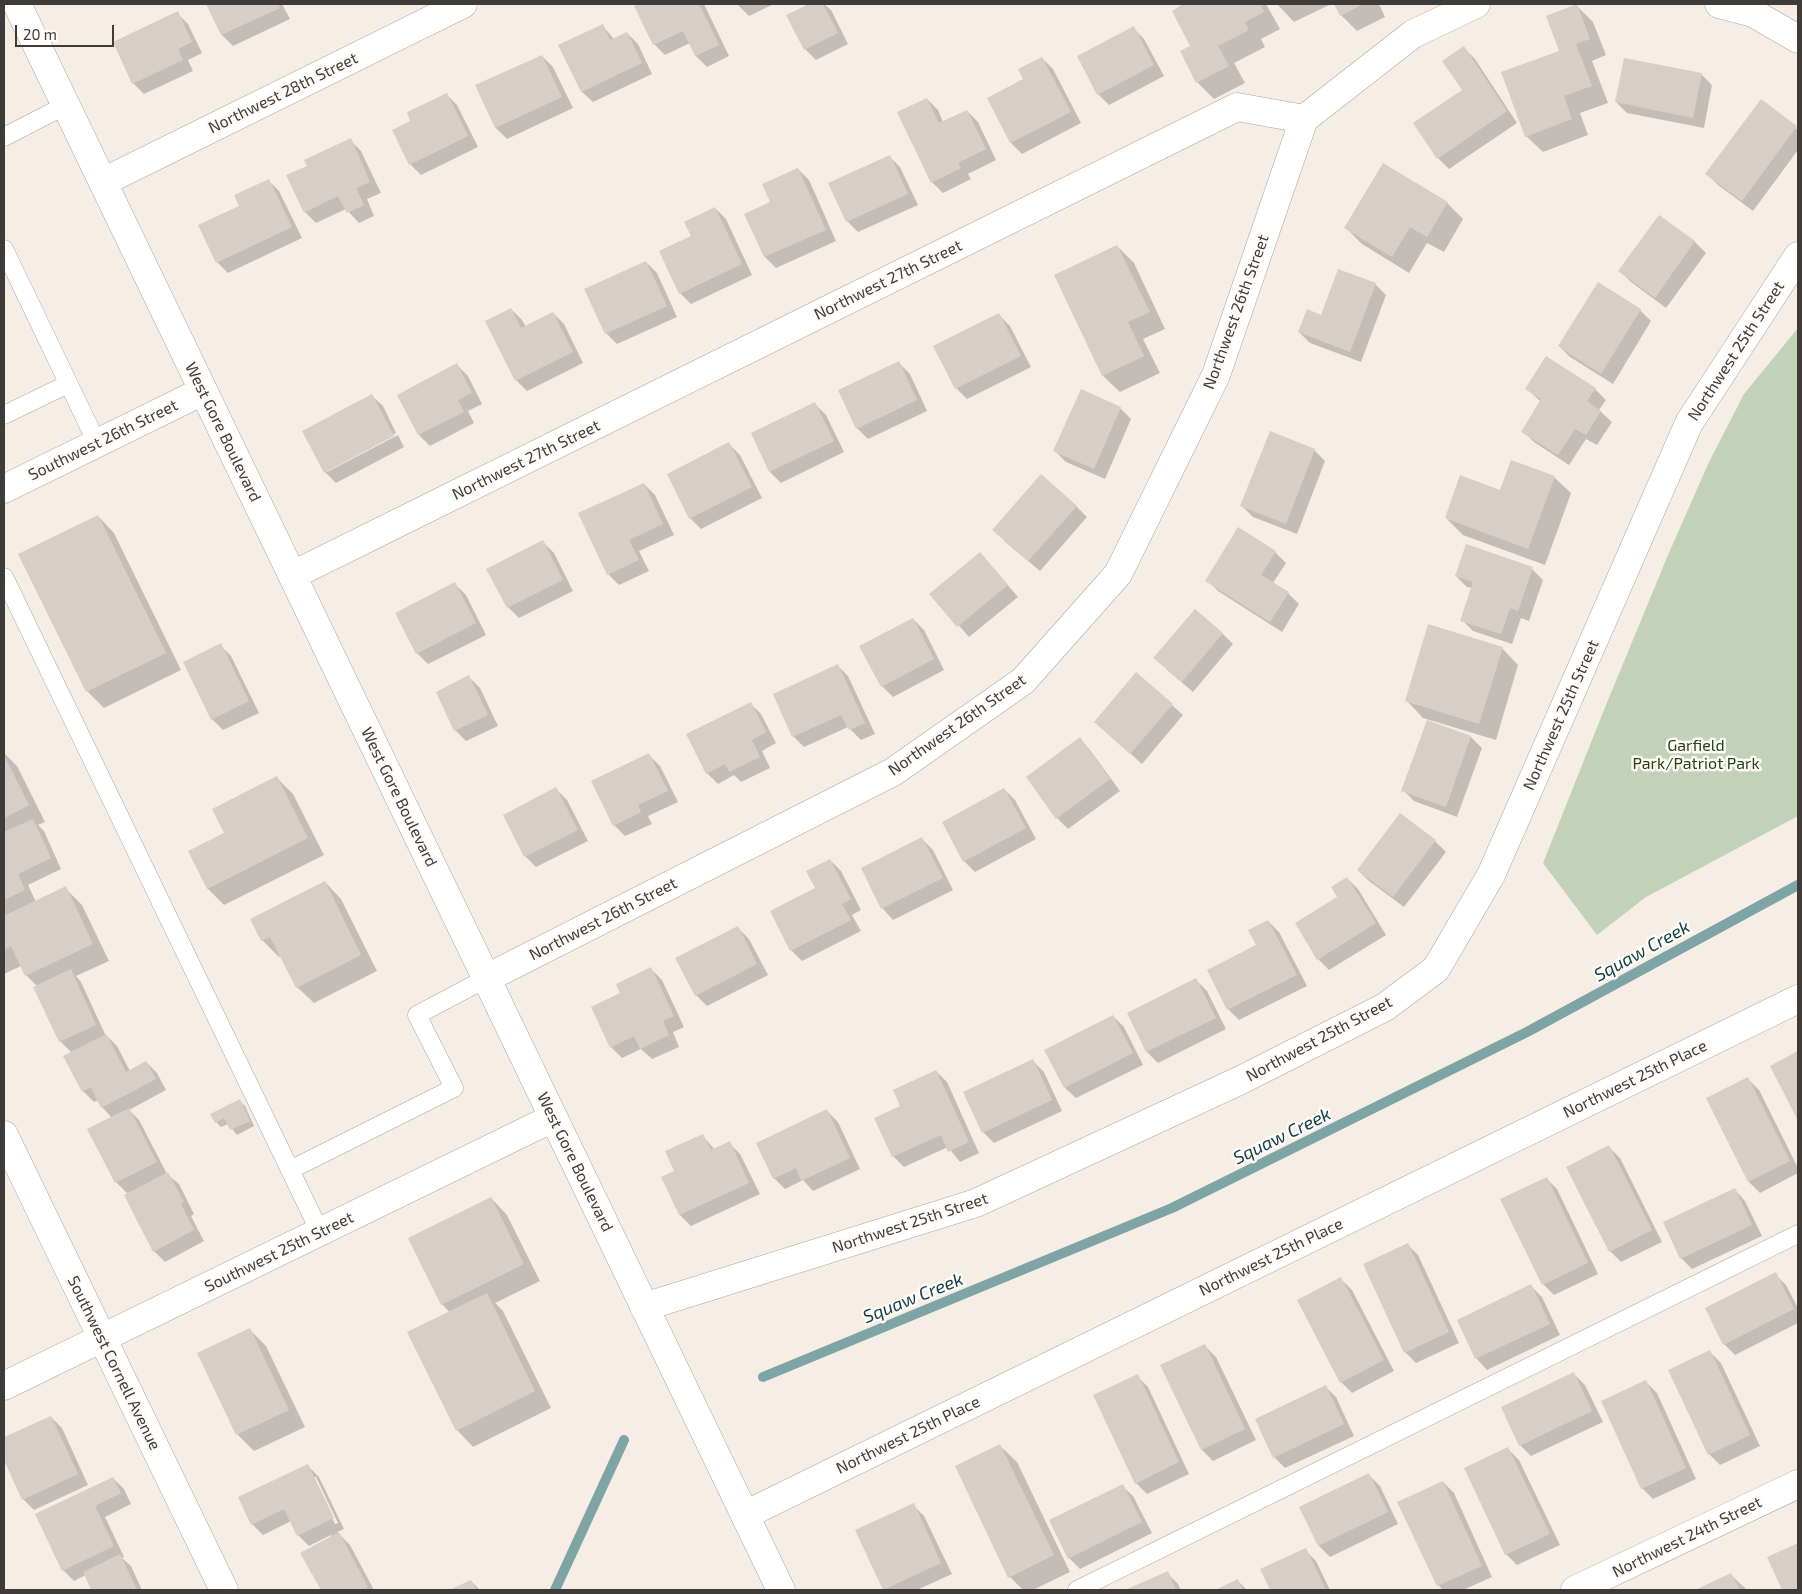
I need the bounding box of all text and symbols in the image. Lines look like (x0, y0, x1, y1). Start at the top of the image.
scale bar (18, 15, 116, 47)
text: 20 m (23, 25, 57, 43)
street label: Northwest 28th Street (205, 48, 361, 138)
street label: Northwest 26th Street (1199, 232, 1273, 392)
street label: Northwest 27th Street (811, 236, 965, 324)
street label: Northwest 25th Street (1684, 278, 1788, 424)
street label: West Gore Boulevard (181, 359, 265, 505)
street label: Southwest 26th Street (25, 395, 181, 485)
street label: Northwest 27th Street (449, 416, 603, 504)
street label: Northwest 25th Street (1519, 637, 1603, 793)
street label: Northwest 26th Street (885, 670, 1029, 780)
street label: West Gore Boulevard (357, 724, 441, 870)
park label: Garfield Park/Patriot Park (1632, 736, 1760, 774)
street label: Northwest 26th Street (526, 873, 680, 965)
water label: Squaw Creek (1590, 916, 1694, 986)
street label: Northwest 25th Street (1243, 992, 1395, 1086)
street label: Northwest 25th Place (1560, 1036, 1710, 1122)
street label: West Gore Boulevard (533, 1089, 617, 1235)
water label: Squaw Creek (1230, 1103, 1334, 1169)
street label: Northwest 25th Street (830, 1189, 990, 1257)
street label: Southwest 25th Street (202, 1208, 356, 1296)
street label: Northwest 25th Place (1196, 1214, 1346, 1300)
water label: Squaw Creek (860, 1268, 966, 1328)
street label: Southwest Cornell Avenue (63, 1273, 165, 1453)
street label: Northwest 25th Place (833, 1392, 983, 1478)
street label: Northwest 24th Street (1609, 1492, 1765, 1582)

